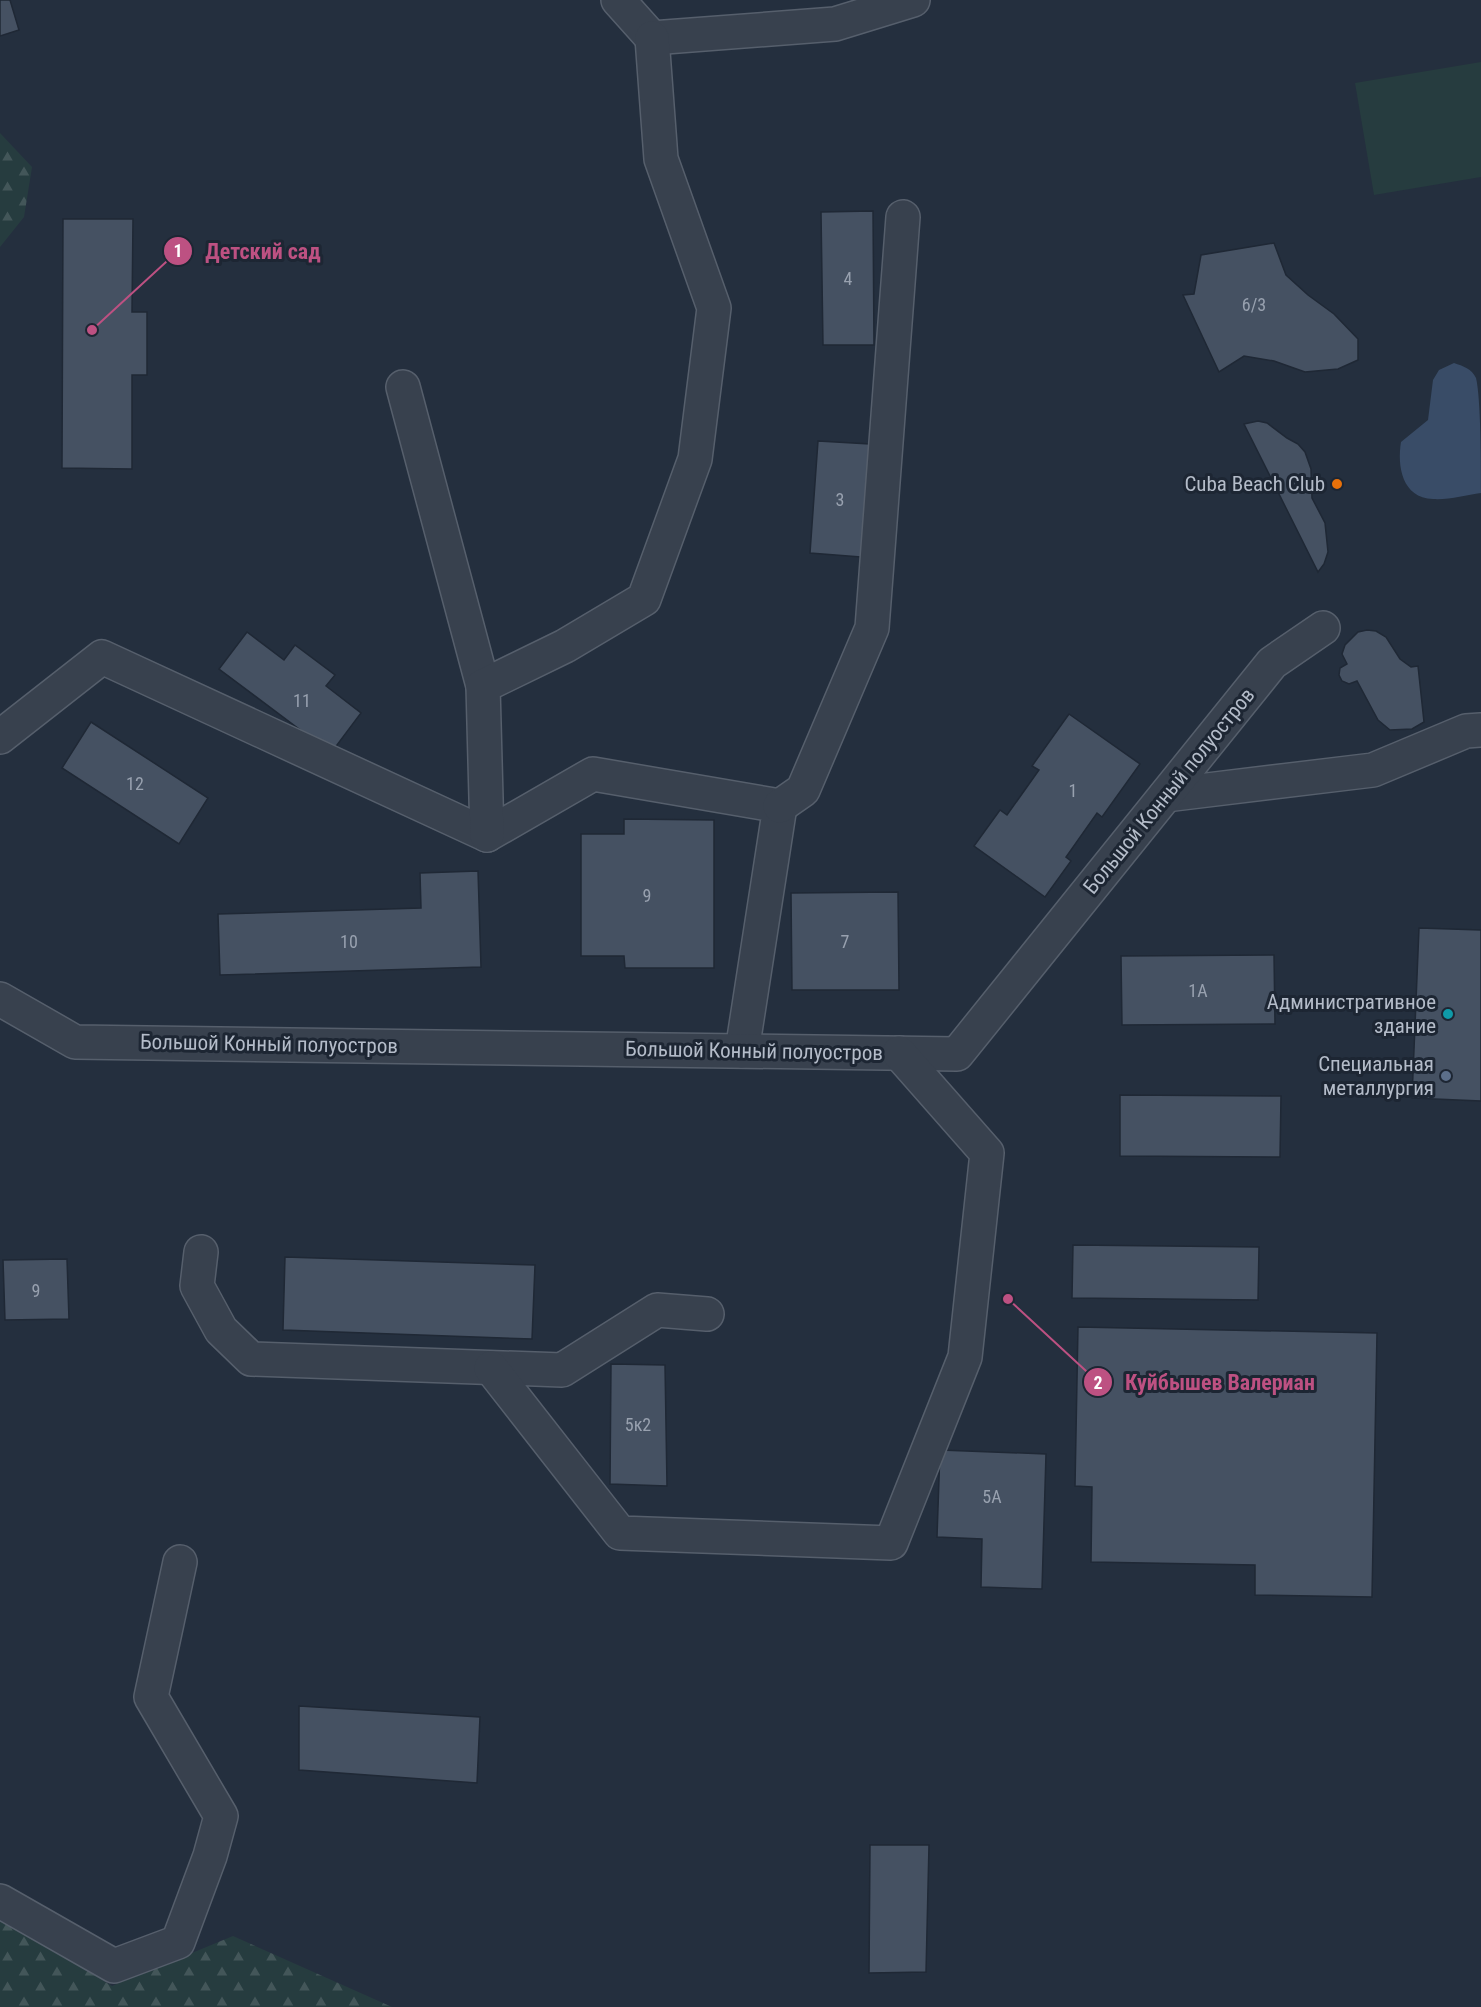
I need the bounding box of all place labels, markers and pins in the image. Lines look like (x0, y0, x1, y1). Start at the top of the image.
callout: Детский сад (163, 231, 332, 271)
place label: Cuba Beach Club (1184, 472, 1325, 496)
marker: Cuba Beach Club (1330, 477, 1344, 491)
place label: Административное здание (1267, 990, 1436, 1038)
marker: Административное здание (1441, 1007, 1455, 1021)
place label: Специальная металлургия (1318, 1052, 1434, 1100)
marker: Специальная металлургия (1439, 1069, 1453, 1083)
callout: Куйбышев Валериан (1083, 1362, 1327, 1402)

